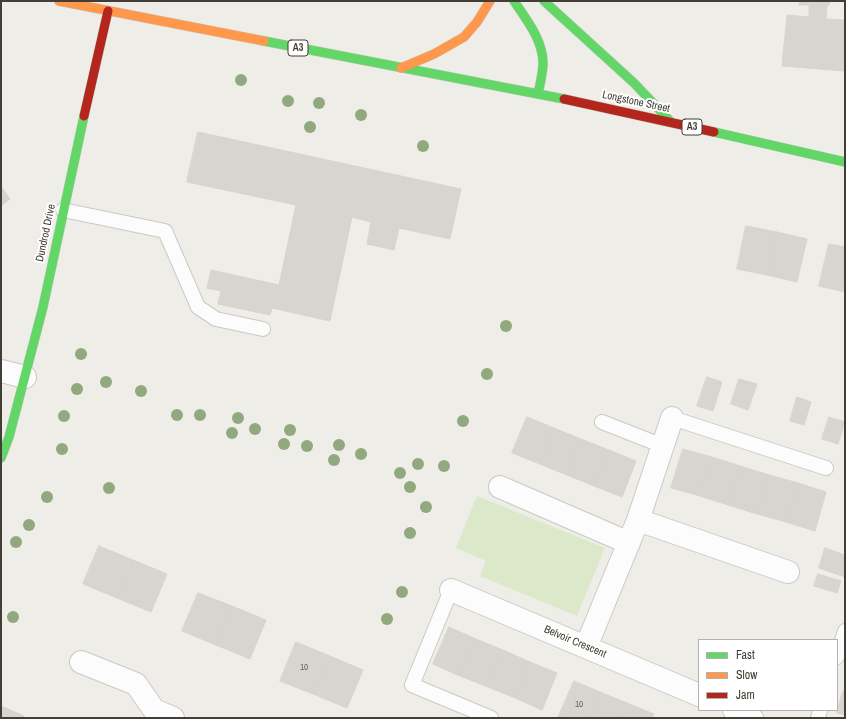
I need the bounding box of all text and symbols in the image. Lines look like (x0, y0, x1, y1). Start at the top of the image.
road number: A3 (288, 40, 308, 56)
street label: Longstone Street (601, 88, 671, 116)
road number: A3 (682, 119, 702, 135)
street label: Dundrod Drive (33, 203, 59, 263)
street label: Belvoir Crescent (542, 623, 608, 661)
legend (698, 639, 838, 711)
text: Fast (736, 647, 755, 663)
house number: 10 (300, 663, 308, 673)
text: Slow (736, 667, 757, 683)
text: Jam (736, 687, 755, 703)
house number: 10 (575, 700, 583, 710)

